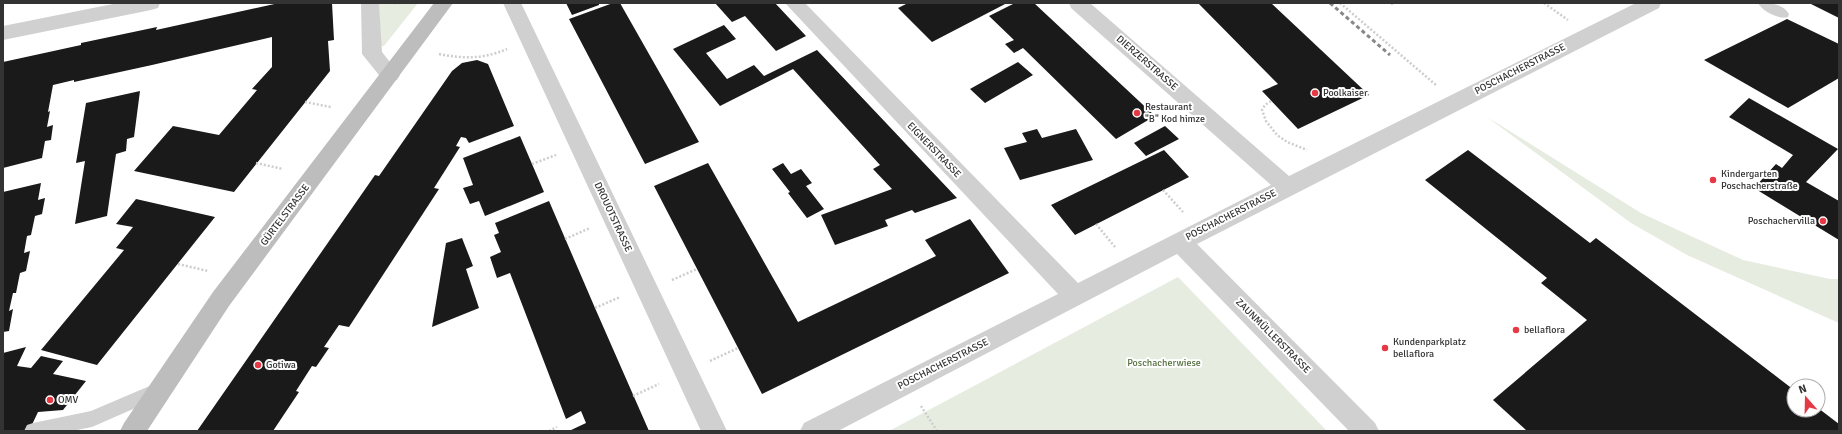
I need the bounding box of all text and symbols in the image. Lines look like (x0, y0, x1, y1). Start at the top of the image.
street label: DIERZERSTRASSE (1114, 33, 1180, 93)
street label: POSCHACHERSTRASSE (1473, 41, 1568, 97)
place label: Poolkaiser (1323, 87, 1368, 99)
marker: Poolkaiser (1310, 88, 1320, 98)
place label: Restaurant "B" Kod himze (1145, 101, 1205, 125)
marker: Restaurant "B" Kod himze (1132, 108, 1142, 118)
street label: EIGNERSTRASSE (904, 120, 964, 181)
place label: Kindergarten Poschacherstraße (1721, 168, 1798, 192)
marker: Kindergarten Poschacherstraße (1708, 175, 1718, 185)
street label: DROUOTSTRASSE (592, 180, 635, 254)
street label: GÜRTELSTRASSE (258, 182, 312, 248)
street label: POSCHACHERSTRASSE (1184, 187, 1279, 243)
place label: Poschachervilla (1748, 215, 1815, 227)
marker: Poschachervilla (1818, 216, 1828, 226)
street label: ZAUNMÜLLERSTRASSE (1233, 296, 1313, 376)
place label: bellaflora (1524, 324, 1565, 336)
marker: bellaflora (1511, 325, 1521, 335)
street label: POSCHACHERSTRASSE (896, 336, 991, 392)
place label: Kundenparkplatz bellaflora (1393, 336, 1466, 360)
marker: Kundenparkplatz bellaflora (1380, 343, 1390, 353)
park label: Poschacherwiese (1127, 357, 1201, 369)
place label: Gotiwa (266, 359, 296, 371)
marker: Gotiwa (253, 360, 263, 370)
north arrow (1786, 378, 1826, 418)
text: N (1797, 382, 1809, 396)
place label: OMV (58, 394, 78, 406)
marker: OMV (45, 395, 55, 405)

